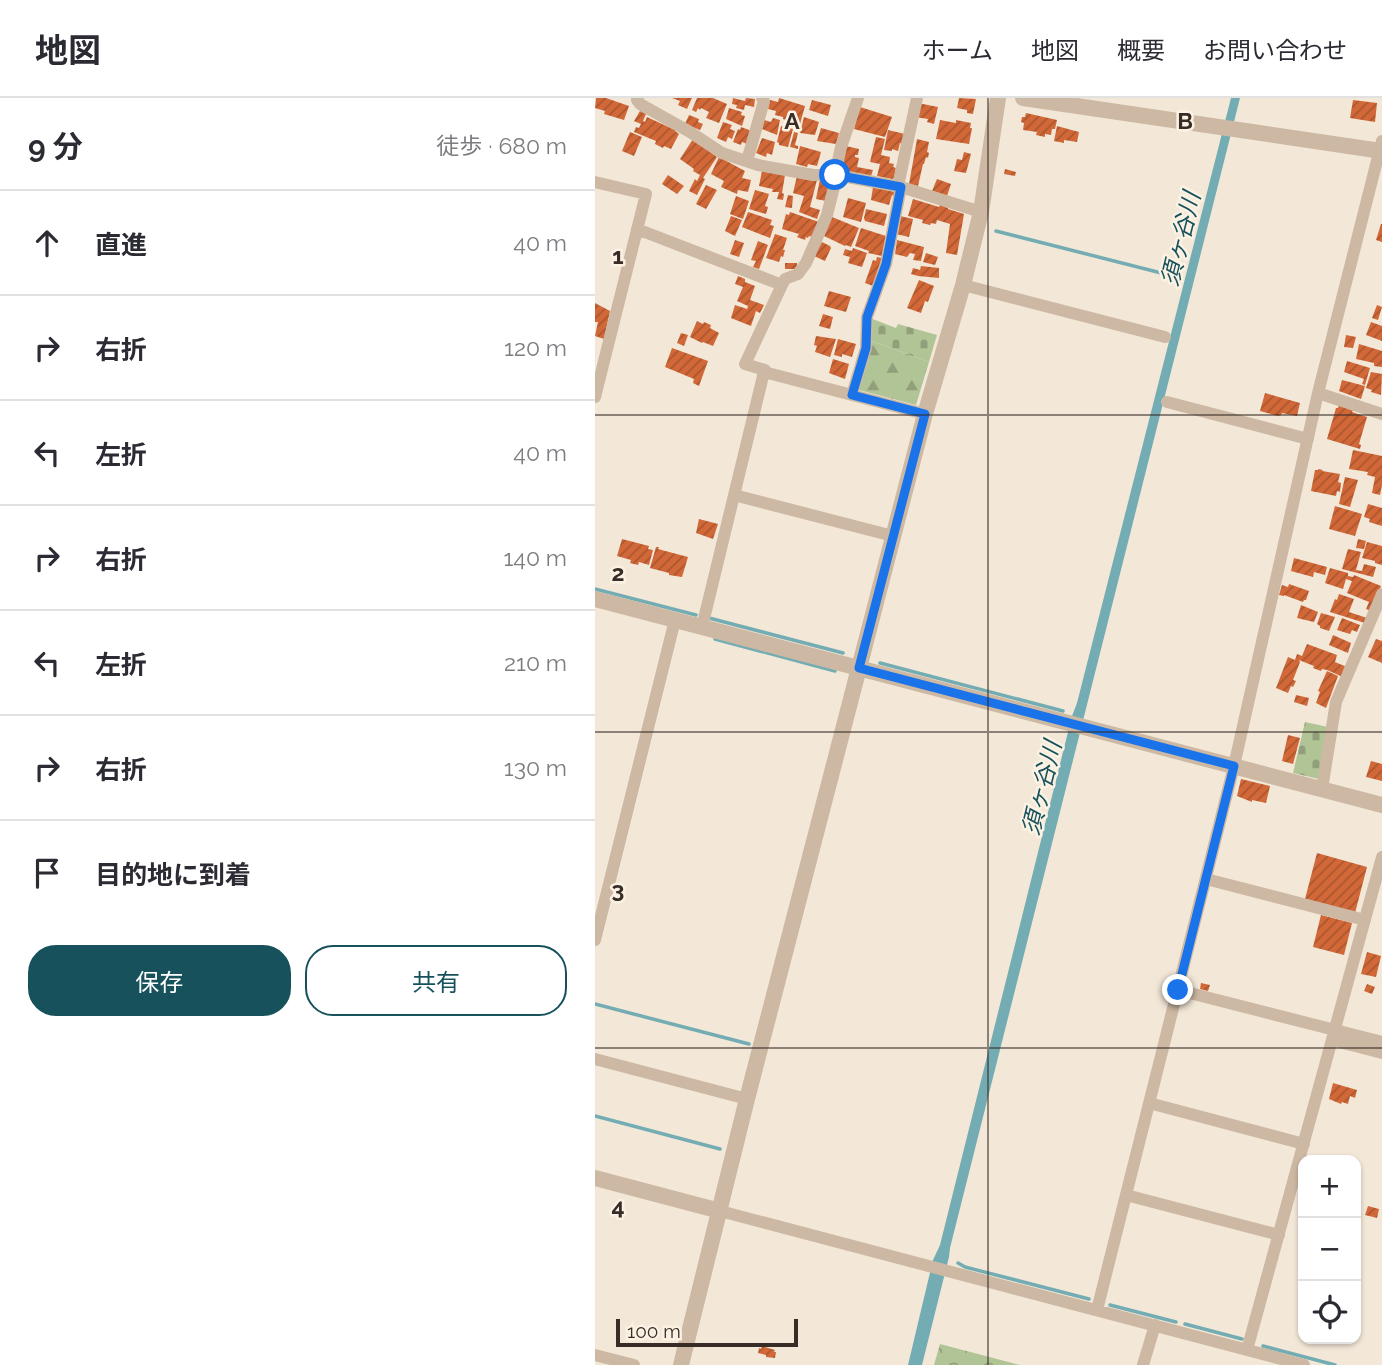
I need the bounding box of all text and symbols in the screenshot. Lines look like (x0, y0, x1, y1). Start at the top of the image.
text: 地図 (35, 31, 101, 70)
text: ホーム (922, 36, 993, 65)
text: 地図 (1031, 36, 1079, 65)
text: 概要 (1117, 36, 1165, 65)
text: お問い合わせ (1203, 36, 1347, 65)
text: A (784, 107, 800, 134)
text: B (1177, 107, 1193, 134)
text: 9 分 (28, 129, 83, 164)
text: 徒歩 · 680 m (436, 132, 567, 159)
route start (819, 159, 850, 190)
water label: 須ヶ谷川 (1155, 186, 1207, 289)
icon: ahead (28, 224, 66, 262)
text: 40 m (513, 229, 567, 256)
text: 直進 (95, 230, 147, 260)
text: 1 (612, 242, 624, 269)
icon: right (28, 329, 66, 367)
text: 120 m (504, 334, 567, 361)
text: 右折 (95, 335, 147, 365)
icon: left (28, 434, 66, 472)
text: 40 m (513, 439, 567, 466)
text: 左折 (95, 440, 147, 470)
icon: right (28, 539, 66, 577)
text: 140 m (504, 544, 567, 571)
text: 右折 (95, 545, 147, 575)
text: 2 (612, 559, 624, 586)
icon: left (28, 644, 66, 682)
text: 210 m (504, 649, 567, 676)
text: 左折 (95, 650, 147, 680)
water label: 須ヶ谷川 (1016, 735, 1068, 838)
icon: right (28, 749, 66, 787)
text: 130 m (504, 754, 567, 781)
text: 右折 (95, 755, 147, 785)
icon: arrive (28, 854, 66, 892)
text: 目的地に到着 (95, 860, 251, 890)
text: 3 (612, 876, 624, 903)
button: 保存 (28, 945, 291, 1016)
button: 共有 (305, 945, 567, 1016)
route end (1162, 974, 1193, 1005)
map controls (1298, 1155, 1361, 1344)
button: + (1298, 1155, 1361, 1218)
text: 4 (611, 1193, 625, 1220)
button: − (1298, 1218, 1361, 1281)
button: locate (1298, 1281, 1361, 1344)
scale bar (616, 1316, 798, 1348)
text: 100 m (627, 1320, 681, 1342)

